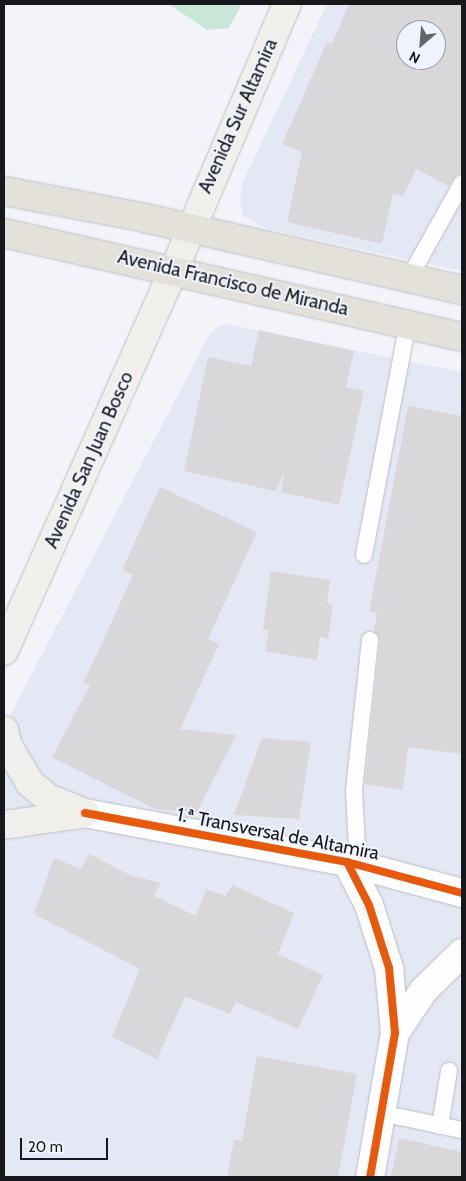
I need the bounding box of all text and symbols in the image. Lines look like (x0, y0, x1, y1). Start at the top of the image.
north arrow (396, 20, 446, 70)
street label: Avenida Sur Altamira (194, 35, 282, 197)
text: N (406, 47, 423, 68)
street label: Avenida Francisco de Miranda (115, 245, 351, 321)
street label: Avenida San Juan Bosco (40, 368, 138, 552)
street label: 1.ª Transversal de Altamira (175, 803, 381, 865)
scale bar (22, 1128, 110, 1160)
text: 20 m (28, 1138, 63, 1156)

